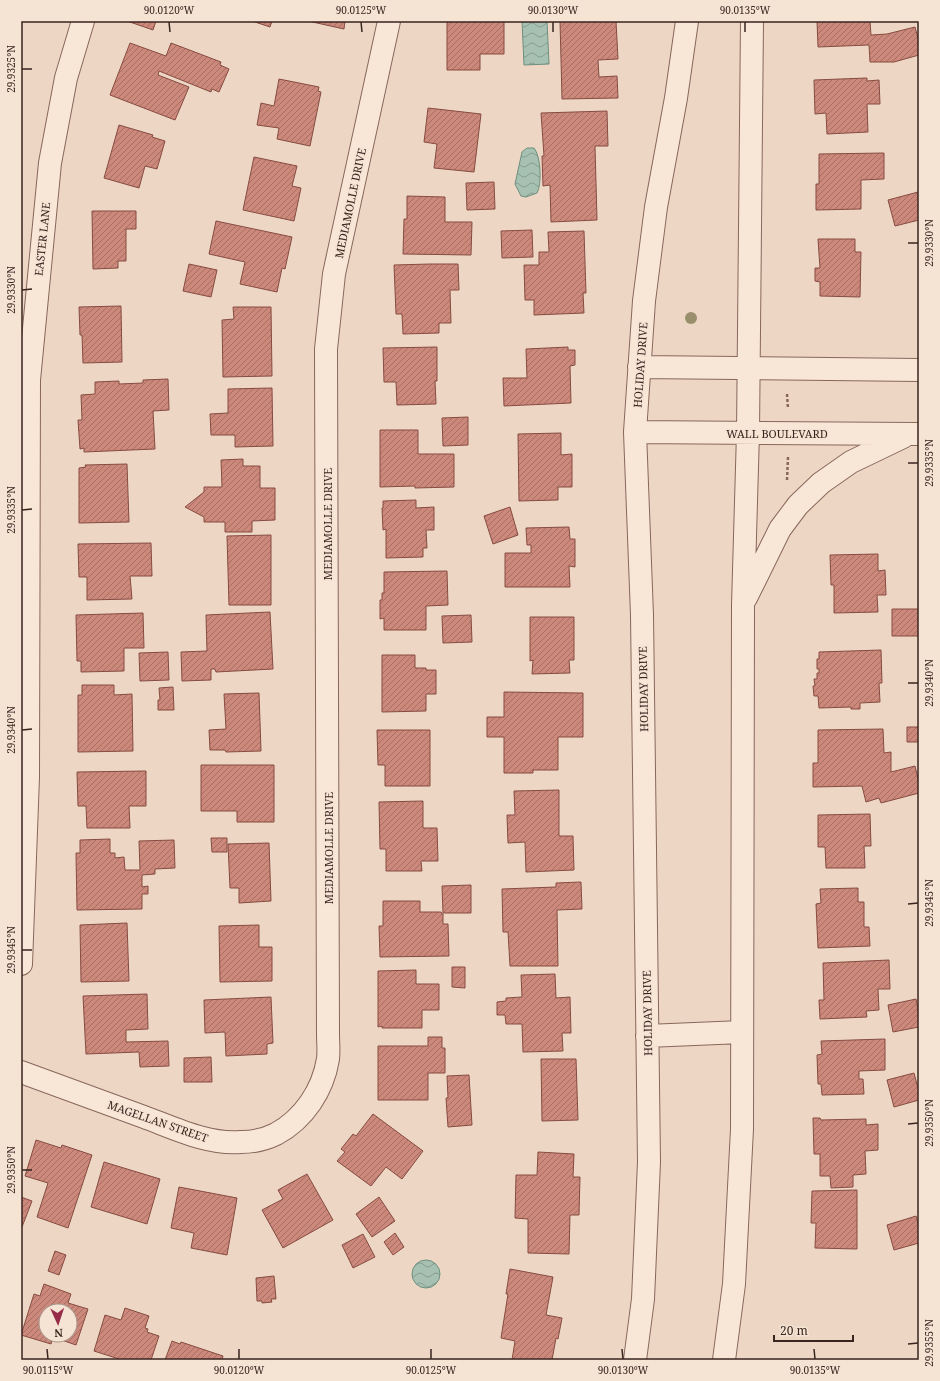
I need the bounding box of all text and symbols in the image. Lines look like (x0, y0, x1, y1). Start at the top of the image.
text: 90.0120°W (144, 3, 195, 17)
text: 90.0125°W (336, 3, 387, 17)
text: 90.0130°W (528, 3, 579, 17)
text: 90.0135°W (720, 3, 771, 17)
text: 29.9325°N (4, 45, 18, 93)
street label: MEDIAMOLLE DRIVE (331, 146, 369, 260)
street label: EASTER LANE (31, 201, 53, 277)
text: 29.9330°N (922, 219, 936, 267)
text: 29.9330°N (4, 266, 18, 314)
street label: HOLIDAY DRIVE (630, 322, 650, 408)
street label: WALL BOULEVARD (726, 426, 828, 441)
text: 29.9335°N (922, 439, 936, 487)
street label: MEDIAMOLLE DRIVE (320, 468, 335, 580)
text: 29.9335°N (4, 486, 18, 534)
street label: HOLIDAY DRIVE (635, 646, 651, 732)
text: 29.9340°N (922, 659, 936, 707)
text: 29.9340°N (4, 706, 18, 754)
street label: MEDIAMOLLE DRIVE (321, 792, 336, 904)
text: 29.9345°N (922, 879, 936, 927)
text: 29.9345°N (4, 926, 18, 974)
street label: HOLIDAY DRIVE (639, 970, 655, 1056)
street label: MAGELLAN STREET (106, 1097, 211, 1145)
text: 29.9350°N (922, 1099, 936, 1147)
text: 29.9350°N (4, 1146, 18, 1194)
north arrow (38, 1303, 78, 1343)
scale bar (774, 1317, 853, 1343)
text: 29.9355°N (922, 1319, 936, 1367)
text: 20 m (780, 1322, 808, 1339)
text: N (53, 1326, 63, 1341)
text: 90.0115°W (23, 1363, 74, 1377)
text: 90.0120°W (214, 1363, 265, 1377)
text: 90.0125°W (406, 1363, 457, 1377)
text: 90.0130°W (598, 1363, 649, 1377)
text: 90.0135°W (790, 1363, 841, 1377)

